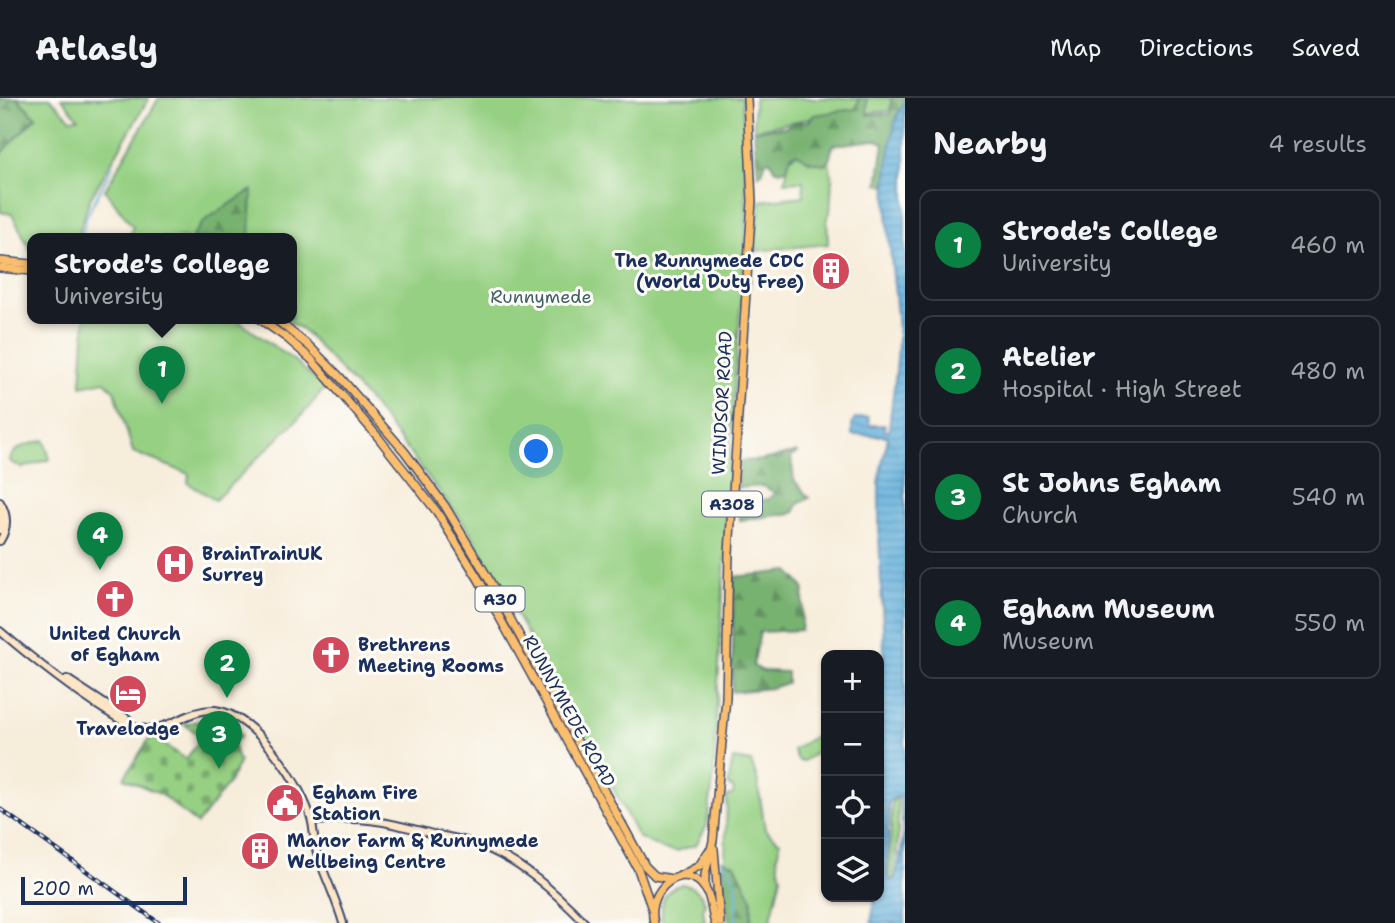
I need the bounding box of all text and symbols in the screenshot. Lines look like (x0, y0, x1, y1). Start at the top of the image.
text: Atlasly (35, 26, 158, 71)
text: Map (1050, 32, 1101, 64)
text: Directions (1139, 32, 1254, 64)
text: Saved (1292, 32, 1360, 64)
text: Nearby (933, 123, 1048, 164)
text: 4 results (1268, 129, 1367, 159)
text: Strode's College (1002, 213, 1218, 248)
text: 1 (953, 230, 963, 260)
text: 460 m (1290, 230, 1365, 260)
popup (27, 233, 297, 324)
text: Strode's College (54, 246, 270, 281)
text: University (1002, 248, 1112, 278)
place label: The Runnymede CDC (World Duty Free) (614, 249, 804, 294)
building icon: The Runnymede CDC (World Duty Free) (810, 250, 852, 292)
text: University (54, 281, 164, 311)
park label: Runnymede (490, 285, 592, 309)
street label: WINDSOR ROAD (706, 330, 738, 476)
text: Atelier (1002, 339, 1096, 374)
pin: 1 (139, 346, 185, 404)
text: 2 (950, 356, 966, 386)
text: 480 m (1290, 356, 1365, 386)
text: Hospital · High Street (1002, 374, 1242, 404)
your location (519, 434, 553, 468)
text: St Johns Egham (1002, 465, 1221, 500)
text: 3 (950, 482, 966, 512)
text: 540 m (1292, 482, 1365, 512)
road number: A308 (702, 492, 762, 516)
text: Church (1002, 500, 1078, 530)
pin: 4 (77, 512, 123, 570)
place label: BrainTrainUK Surrey (202, 542, 323, 587)
hospital icon: BrainTrainUK Surrey (154, 543, 196, 585)
church icon: United Church of Egham (94, 578, 136, 620)
road number: A30 (476, 586, 524, 612)
text: Egham Museum (1002, 591, 1215, 626)
text: 4 (950, 608, 966, 638)
text: 550 m (1294, 608, 1365, 638)
place label: United Church of Egham (49, 622, 181, 667)
text: Museum (1002, 626, 1094, 656)
street label: RUNNYMEDE ROAD (517, 631, 621, 791)
place label: Brethrens Meeting Rooms (358, 633, 504, 678)
church icon: Brethrens Meeting Rooms (310, 634, 352, 676)
pin: 2 (204, 640, 250, 698)
map controls (821, 650, 884, 902)
button: + (821, 650, 884, 713)
hotel icon: Travelodge (107, 673, 149, 715)
pin: 3 (196, 711, 242, 769)
button: − (821, 713, 884, 776)
place label: Travelodge (76, 717, 180, 741)
button: locate (821, 776, 884, 839)
place label: Egham Fire Station (312, 781, 418, 826)
public building icon: Egham Fire Station (264, 782, 306, 824)
place label: Manor Farm & Runnymede Wellbeing Centre (287, 829, 539, 874)
building icon: Manor Farm & Runnymede Wellbeing Centre (239, 830, 281, 872)
button: layers (821, 839, 884, 902)
scale bar (21, 874, 187, 906)
text: 200 m (32, 876, 94, 901)

